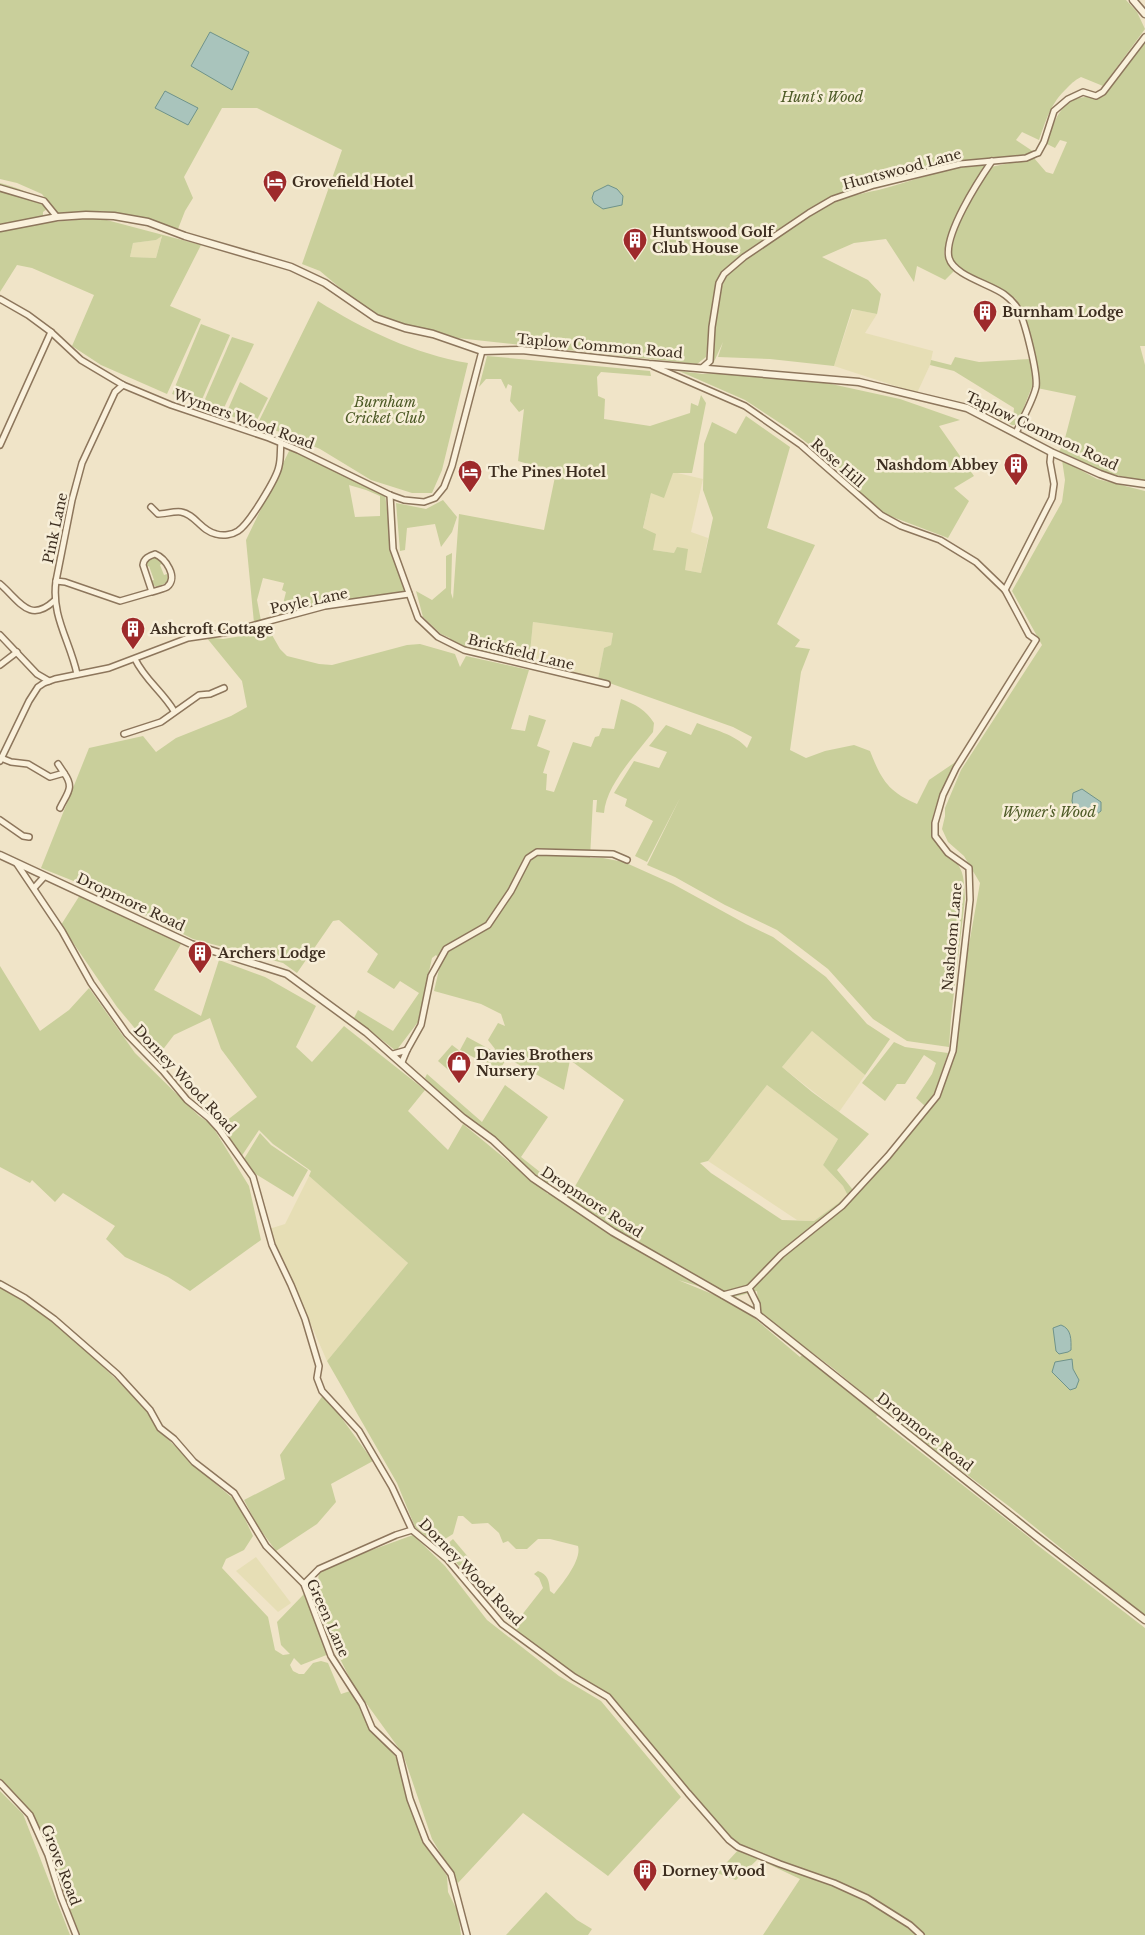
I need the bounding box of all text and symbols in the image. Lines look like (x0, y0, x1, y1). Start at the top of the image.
park label: Hunt's Wood (780, 88, 864, 106)
street label: Huntswood Lane (841, 144, 963, 194)
hotel icon: Grovefield Hotel (262, 169, 288, 203)
place label: Grovefield Hotel (292, 173, 414, 191)
place label: Huntswood Golf Club House (652, 223, 775, 257)
building icon: Huntswood Golf Club House (622, 227, 648, 261)
building icon: Burnham Lodge (972, 299, 998, 333)
place label: Burnham Lodge (1002, 303, 1124, 321)
street label: Taplow Common Road (516, 330, 684, 362)
street label: Wymers Wood Road (170, 385, 318, 453)
street label: Taplow Common Road (963, 388, 1122, 475)
park label: Burnham Cricket Club (345, 393, 425, 427)
street label: Rose Hill (807, 435, 869, 491)
building icon: Nashdom Abbey (1003, 452, 1029, 486)
place label: Nashdom Abbey (876, 456, 999, 474)
hotel icon: The Pines Hotel (457, 459, 483, 493)
place label: The Pines Hotel (488, 463, 606, 481)
street label: Pink Lane (39, 491, 71, 565)
street label: Poyle Lane (268, 584, 350, 618)
building icon: Ashcroft Cottage (120, 616, 146, 650)
place label: Ashcroft Cottage (149, 620, 273, 638)
street label: Brickfield Lane (466, 630, 576, 674)
park label: Wymer's Wood (1002, 803, 1096, 821)
street label: Dropmore Road (74, 869, 189, 935)
street label: Nashdom Lane (938, 882, 966, 992)
building icon: Archers Lodge (187, 940, 213, 974)
place label: Archers Lodge (217, 944, 326, 962)
street label: Dorney Wood Road (130, 1021, 240, 1137)
place label: Davies Brothers Nursery (476, 1046, 594, 1080)
shop icon: Davies Brothers Nursery (446, 1050, 472, 1084)
street label: Dropmore Road (538, 1162, 647, 1242)
street label: Dropmore Road (873, 1389, 977, 1476)
street label: Dorney Wood Road (415, 1515, 527, 1630)
street label: Green Lane (303, 1576, 353, 1660)
street label: Grove Road (37, 1822, 85, 1908)
building icon: Dorney Wood (632, 1858, 658, 1892)
place label: Dorney Wood (662, 1862, 766, 1880)

